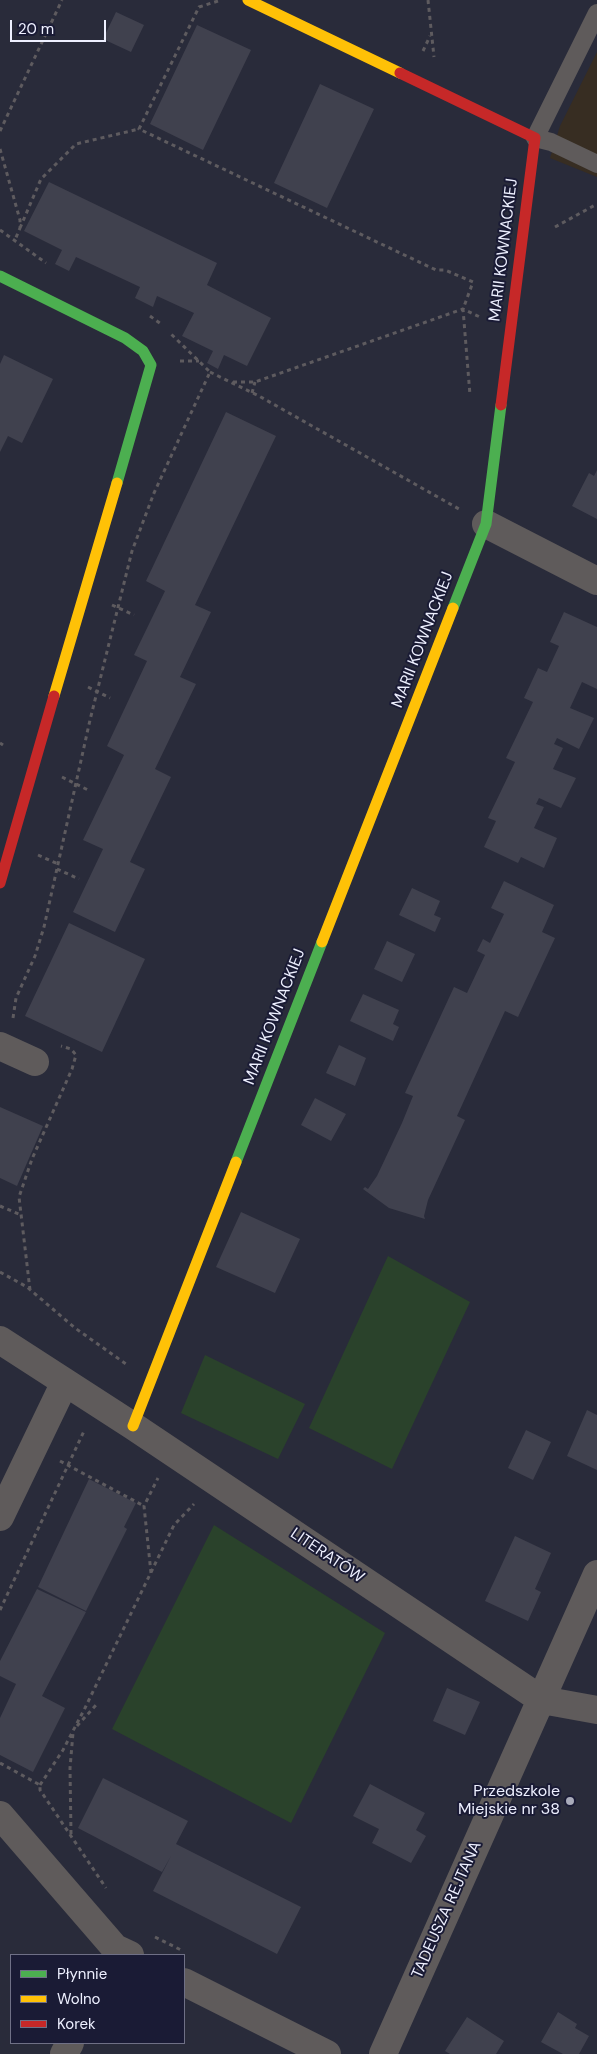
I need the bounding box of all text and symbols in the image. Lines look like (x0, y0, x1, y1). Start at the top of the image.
scale bar (12, 10, 109, 42)
text: 20 m (18, 19, 54, 39)
street label: MARII KOWNACKIEJ (486, 177, 522, 323)
street label: MARII KOWNACKIEJ (388, 569, 458, 711)
street label: MARII KOWNACKIEJ (240, 946, 310, 1088)
street label: LITERATÓW (286, 1524, 368, 1588)
place label: Przedszkole Miejskie nr 38 (458, 1782, 560, 1820)
marker: Przedszkole Miejskie nr 38 (564, 1795, 576, 1807)
street label: TADEUSZA REJTANA (408, 1838, 486, 1982)
legend (10, 1954, 185, 2044)
text: Płynnie (57, 1964, 107, 1984)
text: Wolno (57, 1989, 101, 2009)
text: Korek (57, 2014, 96, 2034)

